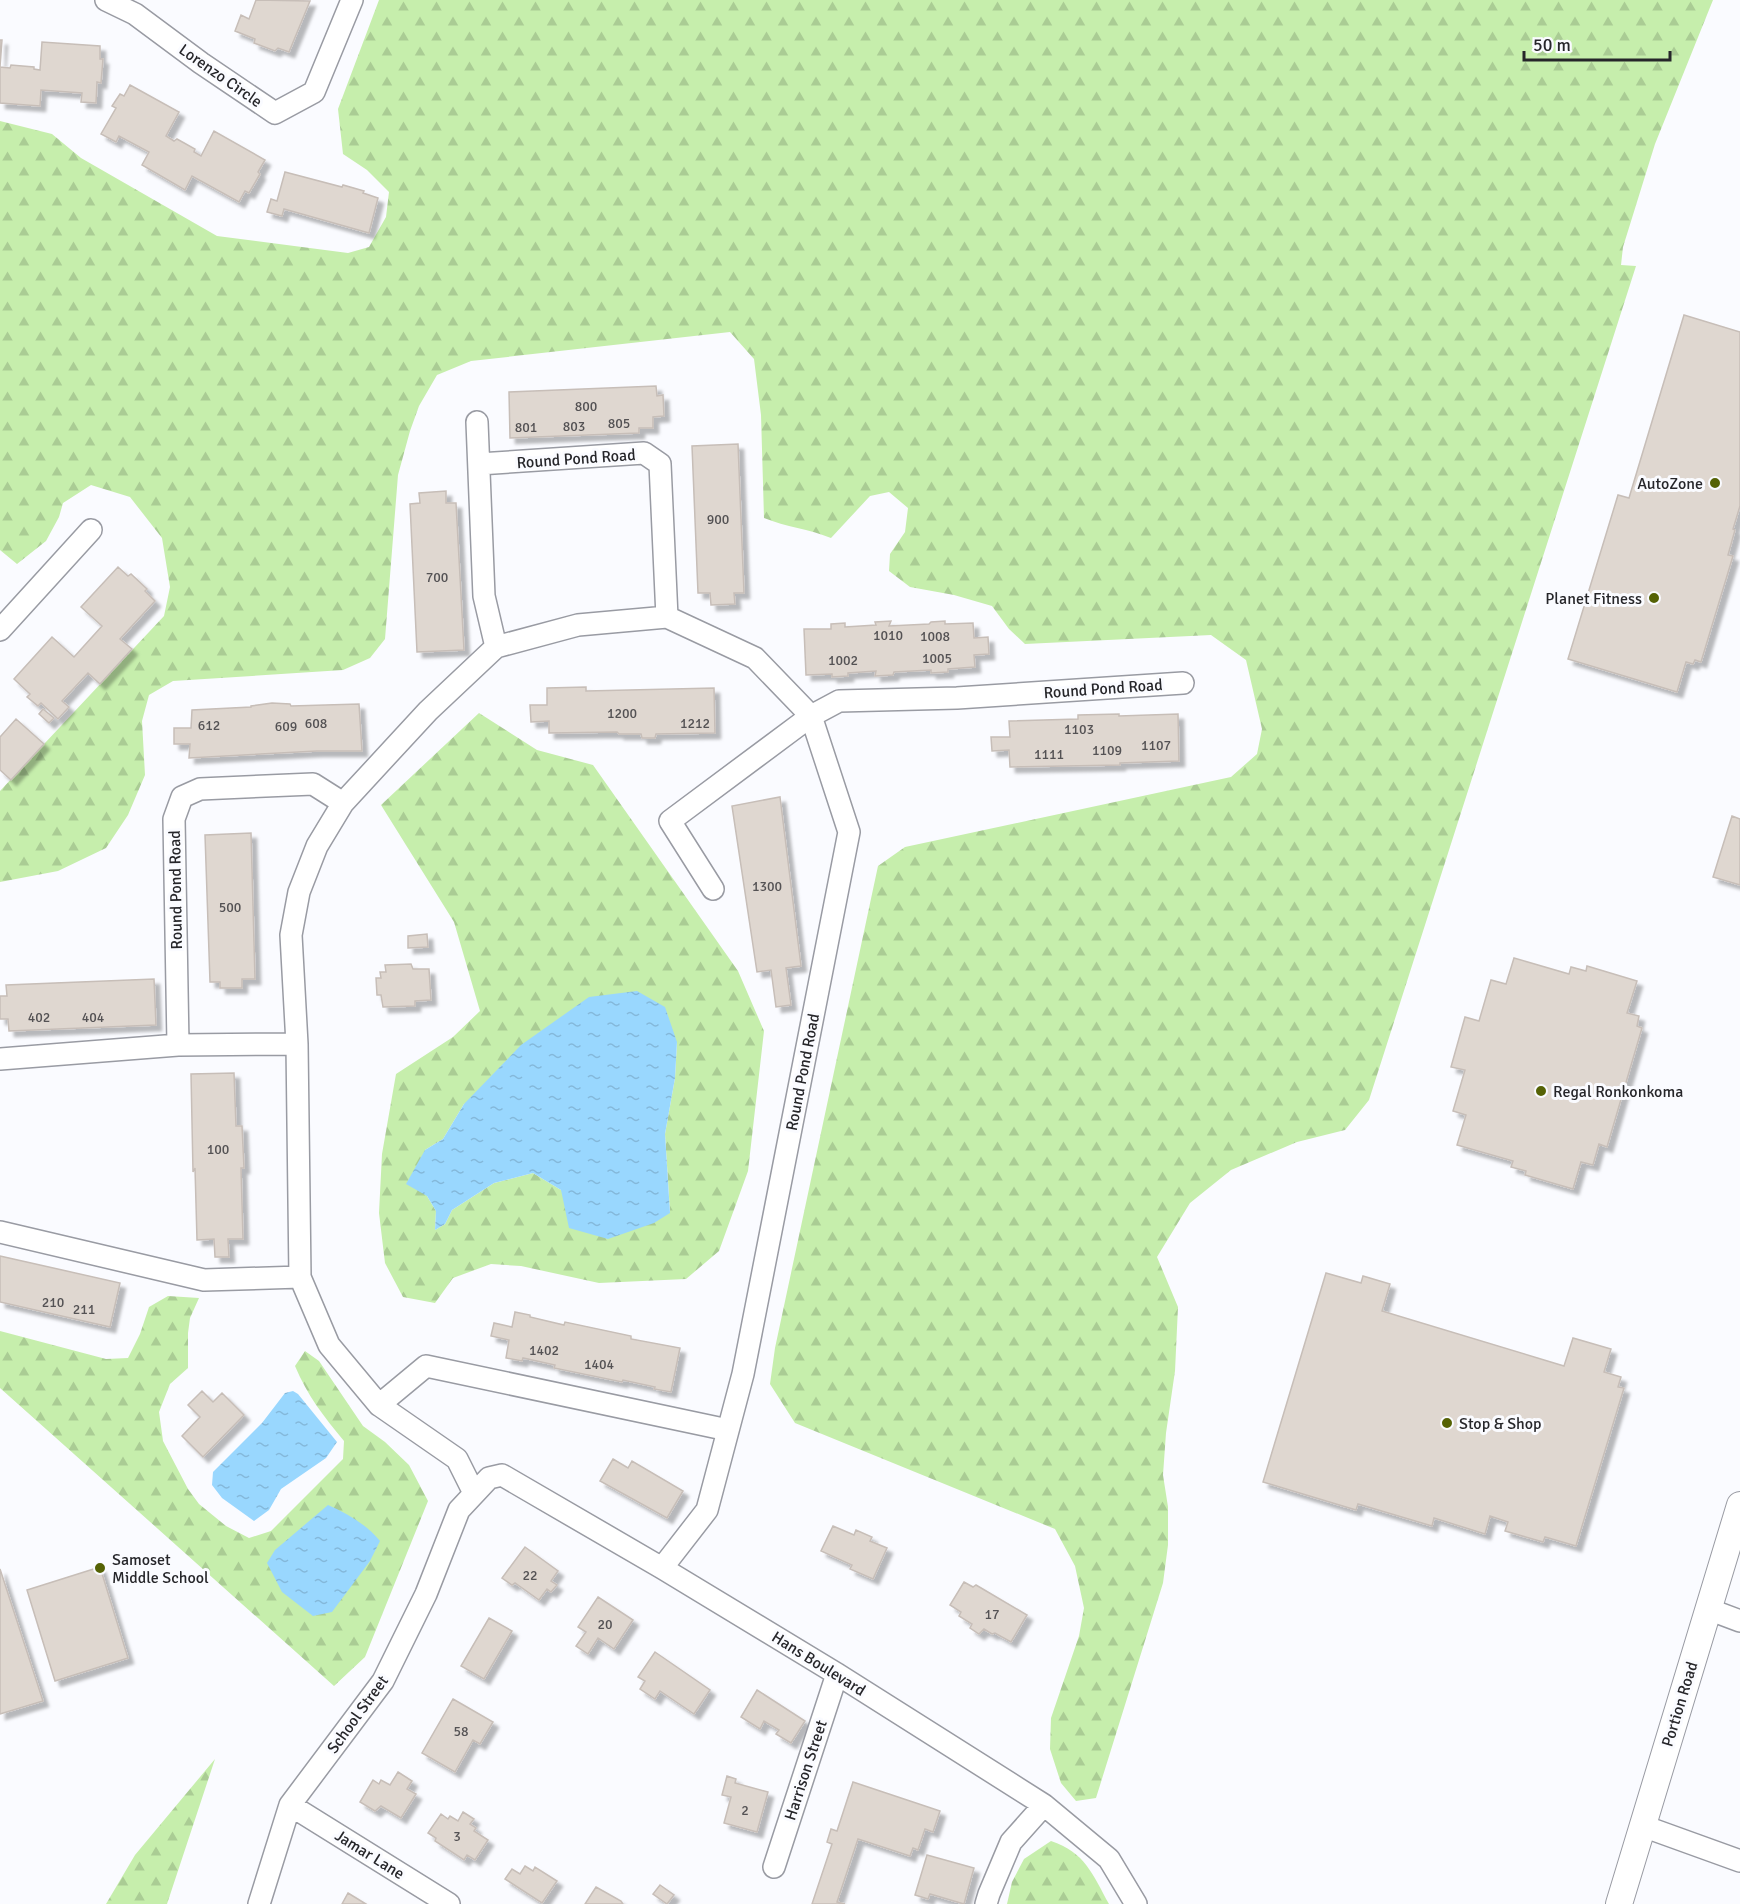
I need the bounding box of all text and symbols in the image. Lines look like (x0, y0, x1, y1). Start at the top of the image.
scale bar (1524, 24, 1670, 62)
text: 50 m (1533, 34, 1571, 56)
street label: Lorenzo Circle (175, 40, 266, 112)
house number: 800 (575, 398, 597, 415)
house number: 805 (608, 415, 630, 432)
house number: 803 (563, 418, 585, 435)
house number: 801 (515, 419, 537, 436)
street label: Round Pond Road (516, 445, 636, 473)
place label: AutoZone (1637, 474, 1703, 494)
marker: AutoZone (1708, 476, 1722, 490)
house number: 900 (707, 511, 729, 528)
house number: 700 (426, 569, 448, 586)
place label: Planet Fitness (1545, 589, 1642, 609)
marker: Planet Fitness (1647, 591, 1661, 605)
house number: 1010 (873, 627, 903, 644)
house number: 1008 (920, 628, 950, 645)
house number: 1005 (922, 650, 952, 667)
house number: 1002 (828, 652, 858, 669)
street label: Round Pond Road (1043, 675, 1163, 703)
house number: 1200 (607, 705, 637, 722)
house number: 608 (305, 715, 327, 732)
house number: 1212 (680, 715, 710, 732)
house number: 612 (198, 717, 220, 734)
house number: 609 (275, 718, 297, 735)
house number: 1103 (1064, 721, 1094, 738)
house number: 1107 (1141, 737, 1171, 754)
house number: 1109 (1092, 742, 1122, 759)
house number: 1111 (1034, 746, 1064, 763)
street label: Round Pond Road (165, 830, 187, 950)
house number: 1300 (752, 878, 782, 895)
house number: 500 (219, 899, 241, 916)
house number: 402 (28, 1009, 50, 1026)
house number: 404 (82, 1009, 105, 1026)
street label: Round Pond Road (782, 1012, 824, 1133)
place label: Regal Ronkonkoma (1553, 1082, 1683, 1102)
marker: Regal Ronkonkoma (1534, 1084, 1548, 1098)
house number: 100 (207, 1141, 229, 1158)
house number: 210 (42, 1294, 64, 1311)
house number: 211 (73, 1301, 95, 1318)
house number: 1402 (529, 1342, 559, 1359)
house number: 1404 (584, 1356, 615, 1373)
place label: Stop & Shop (1459, 1414, 1542, 1434)
marker: Stop & Shop (1440, 1416, 1454, 1430)
place label: Samoset Middle School (112, 1550, 209, 1588)
marker: Samoset Middle School (93, 1561, 107, 1575)
house number: 22 (522, 1567, 538, 1584)
house number: 17 (984, 1606, 1000, 1623)
house number: 20 (597, 1616, 613, 1633)
street label: Hans Boulevard (768, 1627, 869, 1701)
street label: Portion Road (1658, 1659, 1702, 1749)
street label: School Street (323, 1671, 393, 1758)
street label: Harrison Street (780, 1717, 832, 1823)
house number: 58 (453, 1723, 469, 1740)
house number: 2 (741, 1802, 749, 1819)
street label: Jamar Lane (331, 1826, 408, 1884)
house number: 3 (453, 1828, 461, 1845)

